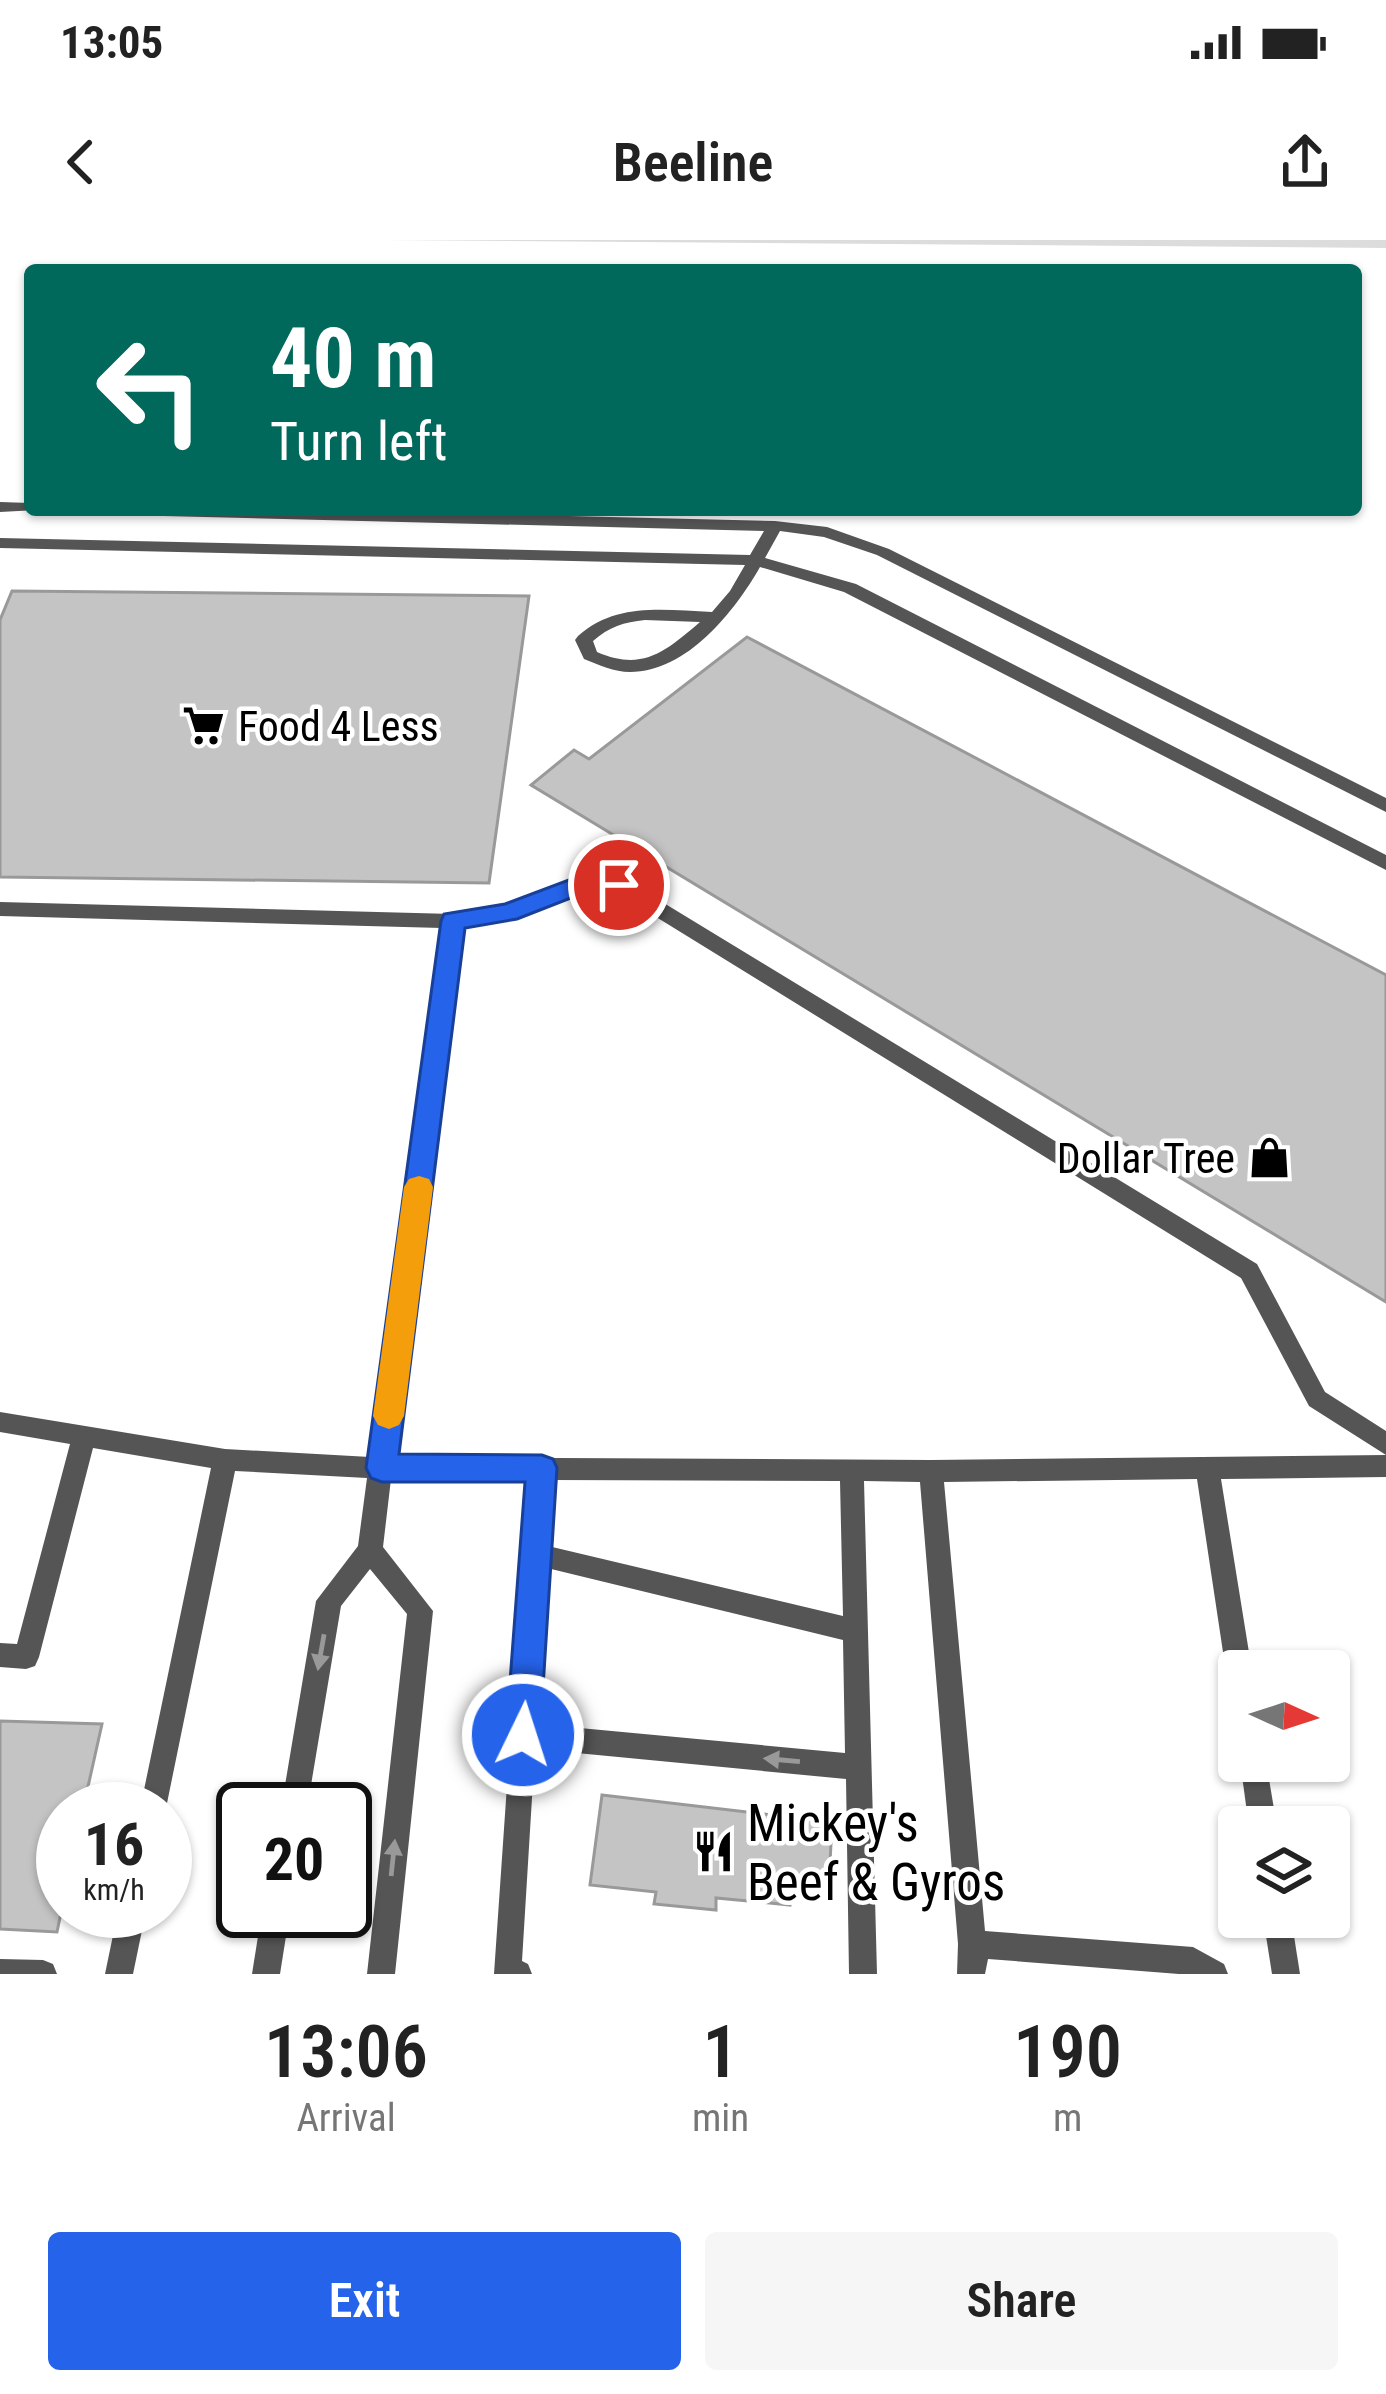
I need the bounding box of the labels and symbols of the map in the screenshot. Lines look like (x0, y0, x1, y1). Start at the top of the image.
place label: Food 4 Less (238, 702, 439, 751)
supermarket icon: Food 4 Less (181, 703, 227, 749)
pin (568, 834, 670, 936)
place label: Dollar Tree (1057, 1134, 1235, 1183)
shop icon: Dollar Tree (1246, 1135, 1292, 1181)
one-way arrow (311, 1633, 329, 1671)
north arrow (1218, 1650, 1350, 1782)
position arrow (460, 1672, 586, 1798)
one-way arrow (763, 1750, 800, 1769)
speed limit sign: 20 (216, 1782, 372, 1938)
place label: Mickey's Beef & Gyros (747, 1794, 1005, 1912)
restaurant icon: Mickey's Beef & Gyros (690, 1829, 736, 1875)
one-way arrow (384, 1839, 403, 1876)

